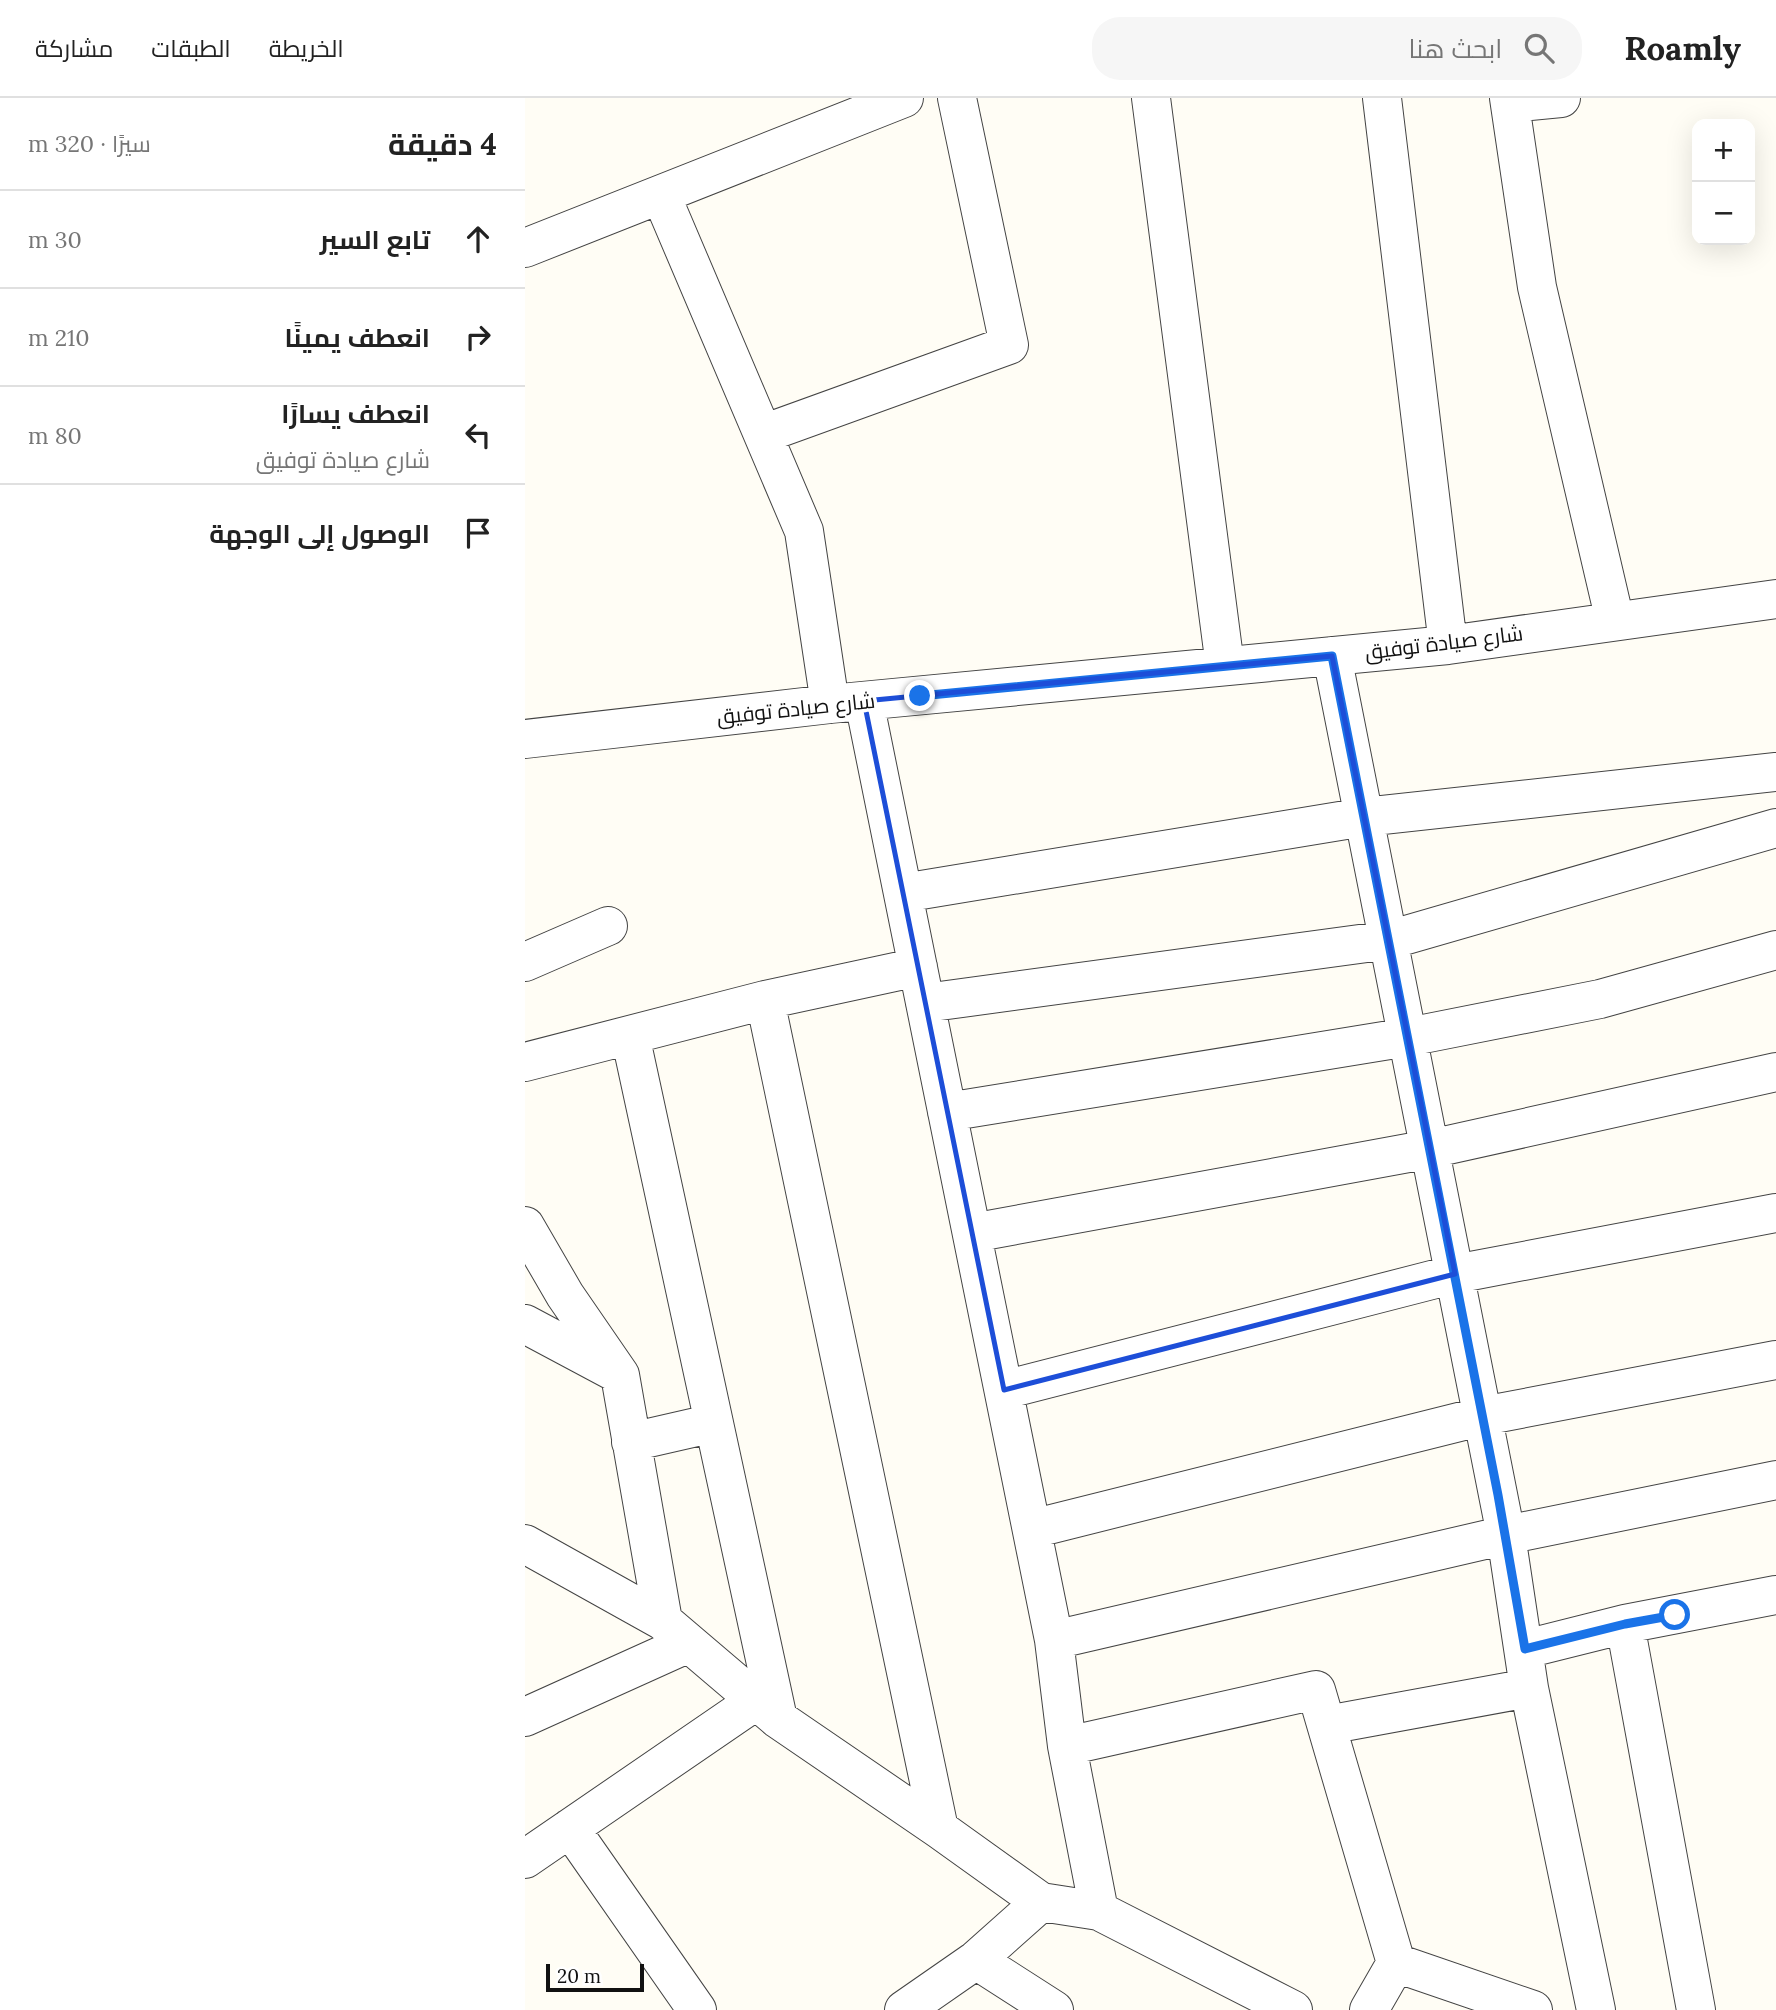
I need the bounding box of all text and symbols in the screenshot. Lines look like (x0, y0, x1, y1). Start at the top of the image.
search box (1092, 17, 1582, 80)
text: Roamly (1624, 27, 1741, 69)
icon: search (1520, 29, 1558, 67)
text: ابحث هنا (1409, 32, 1502, 65)
text: مشاركة (35, 33, 113, 64)
text: الطبقات (151, 33, 231, 64)
text: الخريطة (269, 33, 344, 64)
map controls (1692, 119, 1755, 245)
button: + (1692, 119, 1755, 182)
text: 4 دقيقة (388, 125, 497, 163)
text: سيرًا · 320 m (28, 129, 151, 158)
button: − (1692, 182, 1755, 245)
icon: ahead (459, 220, 497, 258)
text: تابع السير (320, 223, 430, 256)
text: 30 m (28, 225, 82, 254)
icon: right (459, 318, 497, 356)
text: انعطف يمينًا (285, 321, 430, 354)
text: 210 m (28, 323, 90, 352)
text: انعطف يسارًا (281, 397, 430, 430)
icon: left (459, 416, 497, 454)
text: 80 m (28, 421, 82, 450)
text: شارع صيادة توفيق (256, 445, 430, 474)
icon: arrive (459, 514, 497, 552)
text: الوصول إلى الوجهة (209, 517, 430, 550)
street label: شارع صيادة توفيق (1363, 619, 1525, 667)
route end (904, 680, 935, 711)
street label: شارع صيادة توفيق (715, 687, 877, 731)
route start (1659, 1599, 1690, 1630)
scale bar (546, 1961, 644, 1993)
text: 20 m (557, 1964, 601, 1988)

